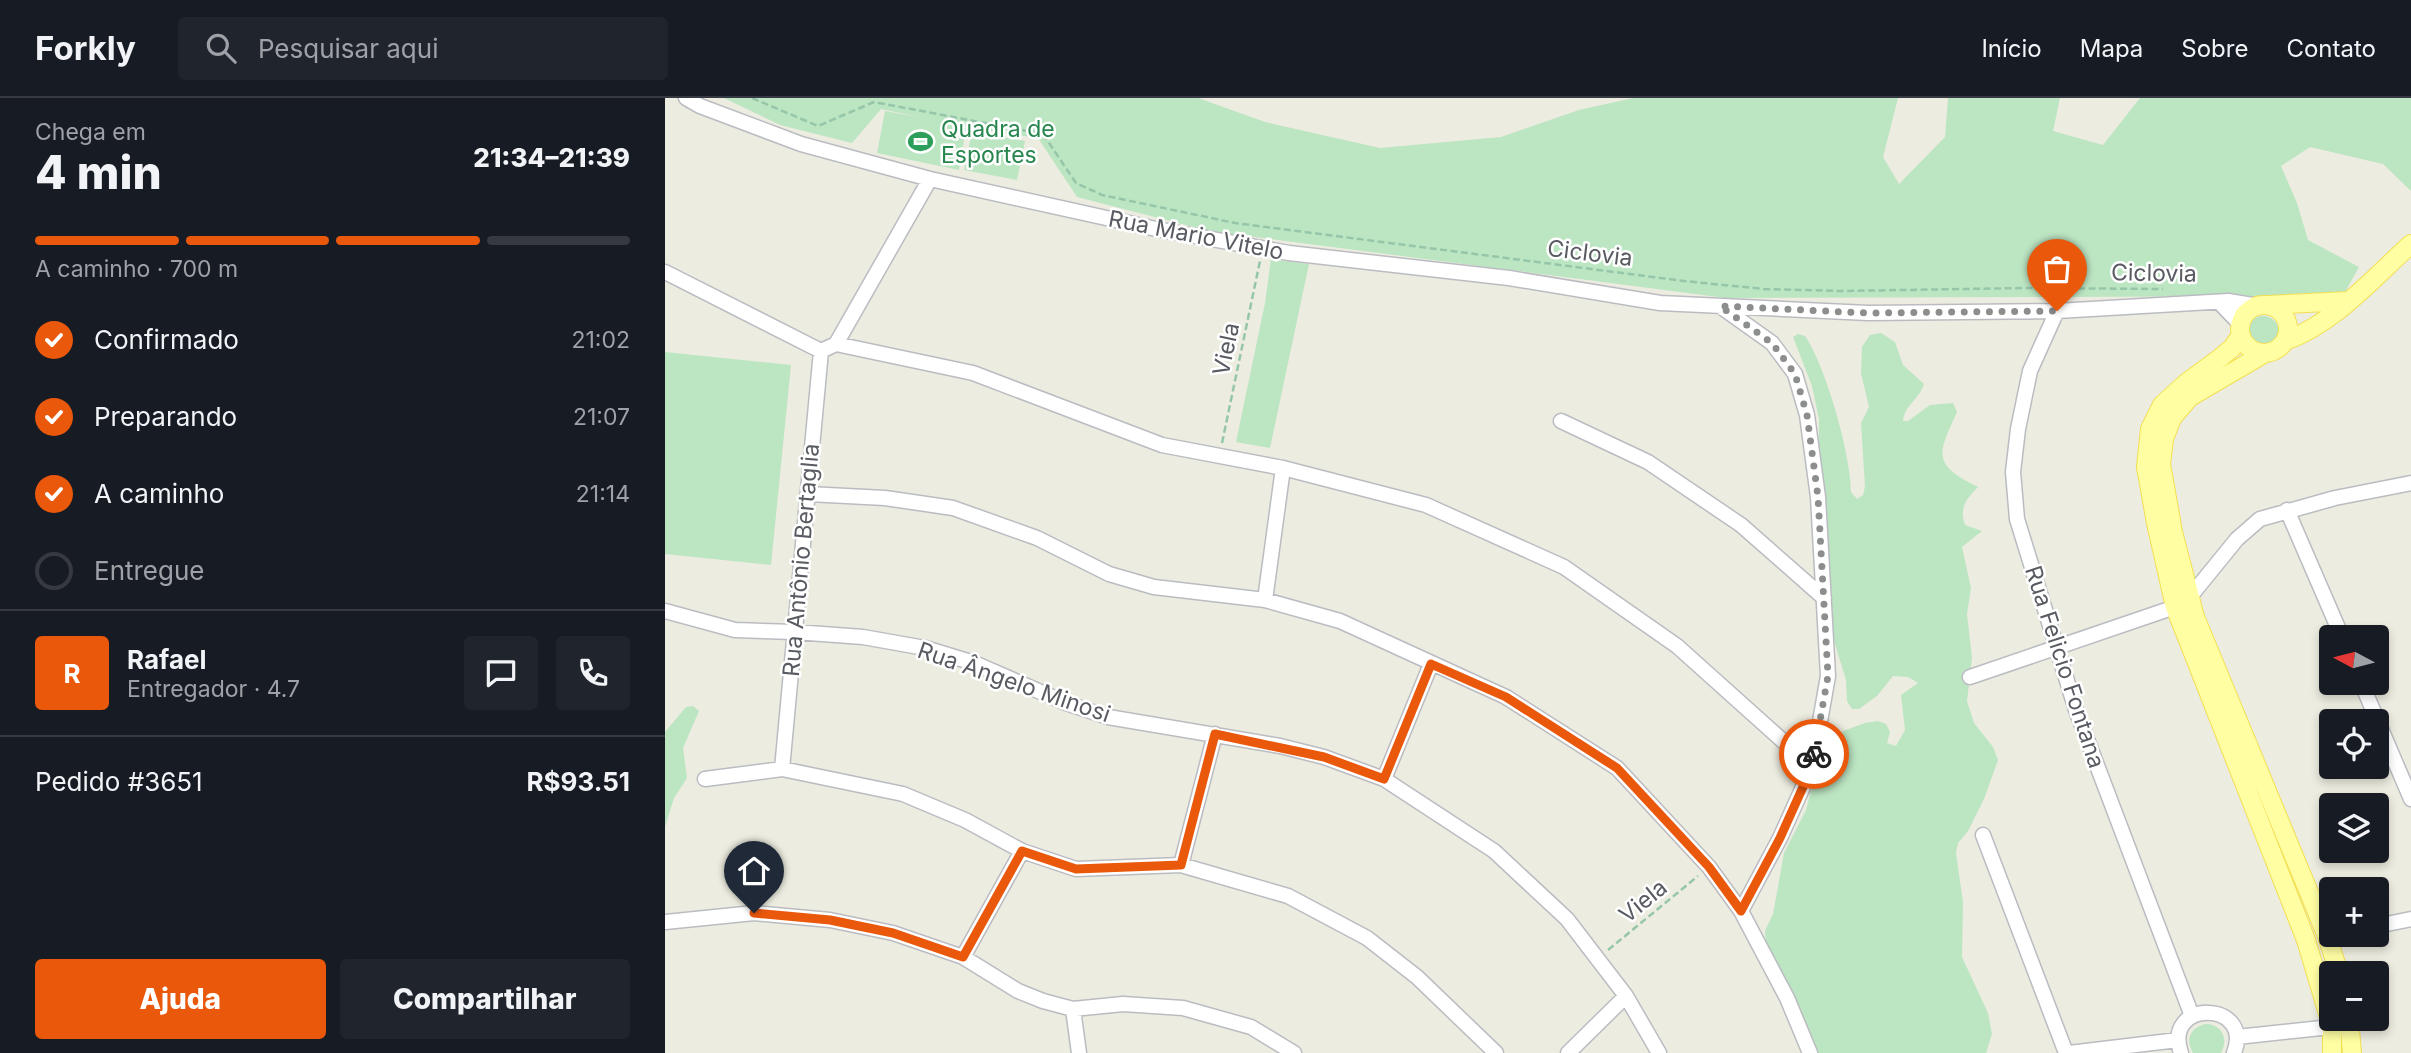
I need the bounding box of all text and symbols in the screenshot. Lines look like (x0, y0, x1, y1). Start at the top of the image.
search box (178, 17, 668, 80)
text: Forkly (35, 28, 136, 68)
icon: search (202, 29, 240, 67)
text: Pesquisar aqui (258, 33, 438, 64)
text: Início (1981, 34, 2042, 63)
text: Mapa (2080, 34, 2143, 63)
text: Sobre (2181, 34, 2248, 63)
text: Contato (2286, 34, 2376, 63)
place label: Quadra de Esportes (941, 115, 1055, 169)
text: Chega em (35, 118, 146, 146)
sports icon: Quadra de Esportes (907, 128, 935, 156)
text: 21:34–21:39 (473, 142, 630, 173)
text: 4 min (35, 144, 162, 200)
street label: Rua Mario Vitelo (1106, 204, 1286, 266)
street label: Ciclovia (1546, 234, 1634, 272)
pin (2027, 239, 2087, 311)
icon: bag (2038, 250, 2076, 288)
text: A caminho · 700 m (35, 255, 238, 283)
street label: Ciclovia (2111, 258, 2197, 288)
street label: Viela (1207, 320, 1245, 378)
icon: check (35, 321, 73, 359)
text: Confirmado (94, 324, 239, 355)
text: 21:02 (571, 326, 630, 354)
icon: check (35, 398, 73, 436)
text: Preparando (94, 401, 237, 432)
text: 21:07 (573, 403, 630, 431)
street label: Rua Antônio Bertaglia (777, 442, 825, 678)
icon: check (35, 475, 73, 513)
text: A caminho (94, 478, 224, 509)
text: 21:14 (576, 480, 630, 508)
text: Entregue (94, 555, 205, 586)
street label: Rua Felicio Fontana (2019, 562, 2111, 772)
north arrow (2319, 625, 2389, 695)
map controls (2319, 625, 2389, 1031)
button: chat (464, 636, 538, 710)
button: phone (556, 636, 630, 710)
street label: Rua Ângelo Minosi (914, 636, 1114, 728)
text: Rafael (127, 644, 207, 675)
text: R (63, 658, 81, 689)
text: Entregador · 4.7 (127, 675, 300, 703)
button: locate (2319, 709, 2389, 779)
courier (1779, 719, 1849, 789)
icon: bike (1795, 735, 1833, 773)
text: Pedido #3651 (35, 766, 203, 797)
text: R$93.51 (526, 766, 630, 797)
button: layers (2319, 793, 2389, 863)
pin (724, 841, 784, 913)
icon: home (735, 852, 773, 890)
street label: Viela (1613, 873, 1673, 929)
button: + (2319, 877, 2389, 947)
button: Ajuda (35, 959, 326, 1039)
button: Compartilhar (340, 959, 630, 1039)
button: − (2319, 961, 2389, 1031)

